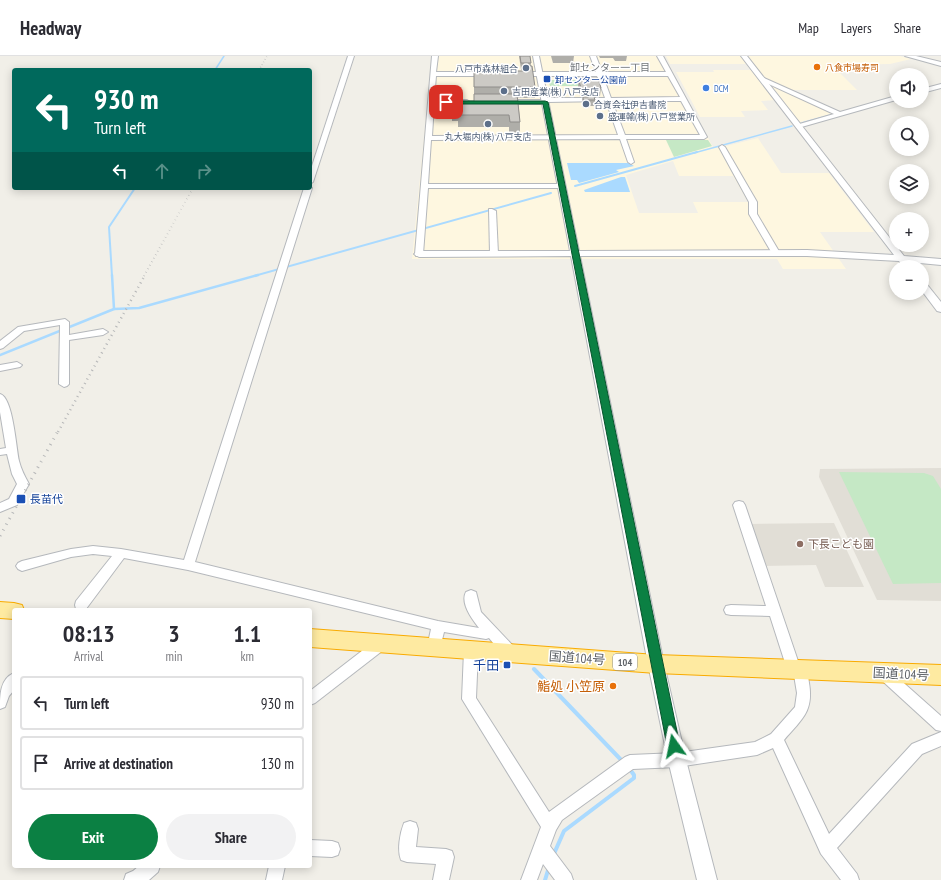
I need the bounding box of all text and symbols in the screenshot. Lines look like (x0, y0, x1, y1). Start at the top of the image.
text: Headway (20, 16, 81, 40)
text: Map (798, 19, 819, 37)
text: Layers (841, 19, 872, 37)
text: Share (894, 19, 921, 37)
district label: 卸センター一丁目 (570, 61, 650, 74)
marker: 八食市場寿司 (812, 62, 822, 72)
place label: 八食市場寿司 (825, 62, 879, 73)
place label: 八戸市森林組合 (455, 63, 518, 74)
marker: 八戸市森林組合 (521, 63, 531, 73)
map controls (889, 68, 929, 300)
button: sound (889, 68, 929, 108)
marker: 卸センター公園前 (542, 74, 552, 84)
place label: 卸センター公園前 (555, 74, 627, 85)
text: 930 m (94, 80, 158, 117)
marker: DCM (701, 83, 711, 93)
place label: DCM (714, 83, 729, 94)
icon: left (28, 84, 80, 136)
pin (429, 85, 463, 119)
marker: 吉田産業(株) 八戸支店 (499, 86, 509, 96)
place label: 吉田産業(株) 八戸支店 (512, 86, 599, 98)
icon: arrive (435, 91, 457, 113)
marker: 合資会社伊吉書院 (581, 99, 591, 109)
place label: 合資会社伊吉書院 (594, 99, 666, 110)
marker: 盛運輸(株) 八戸営業所 (595, 111, 605, 121)
place label: 盛運輸(株) 八戸営業所 (608, 111, 695, 123)
text: Turn left (94, 116, 146, 139)
button: search (889, 116, 929, 156)
marker: 丸大堀内(株) 八戸支店 (483, 119, 493, 129)
place label: 丸大堀内(株) 八戸支店 (444, 131, 532, 143)
icon: left (109, 160, 131, 182)
icon: ahead (151, 160, 173, 182)
icon: right (193, 160, 215, 182)
button: layers (889, 164, 929, 204)
button: + (889, 212, 929, 252)
button: − (889, 260, 929, 300)
place label: 長苗代 (30, 492, 63, 506)
marker: 長苗代 (15, 493, 27, 505)
place label: 下長こども園 (808, 537, 874, 551)
marker: 下長こども園 (795, 539, 805, 549)
text: 08:13 (63, 618, 115, 649)
text: 3 (168, 618, 180, 649)
text: 1.1 (233, 618, 261, 649)
text: Arrival (74, 648, 103, 665)
text: min (165, 648, 182, 665)
text: km (240, 648, 254, 665)
street label: 国道104号 (548, 648, 606, 668)
road number: 104 (613, 654, 637, 670)
place label: 千田 (473, 657, 499, 674)
marker: 千田 (502, 660, 512, 670)
street label: 国道104号 (872, 664, 930, 684)
place label: 鮨処 小笠原 (537, 678, 605, 695)
marker: 鮨処 小笠原 (608, 681, 618, 691)
icon: left (30, 692, 52, 714)
text: Turn left (64, 694, 109, 713)
text: 930 m (261, 694, 294, 713)
position arrow (653, 725, 695, 767)
icon: arrive (30, 752, 52, 774)
text: Arrive at destination (64, 754, 173, 773)
text: 130 m (261, 754, 294, 773)
button: Exit (28, 814, 158, 860)
button: Share (166, 814, 296, 860)

